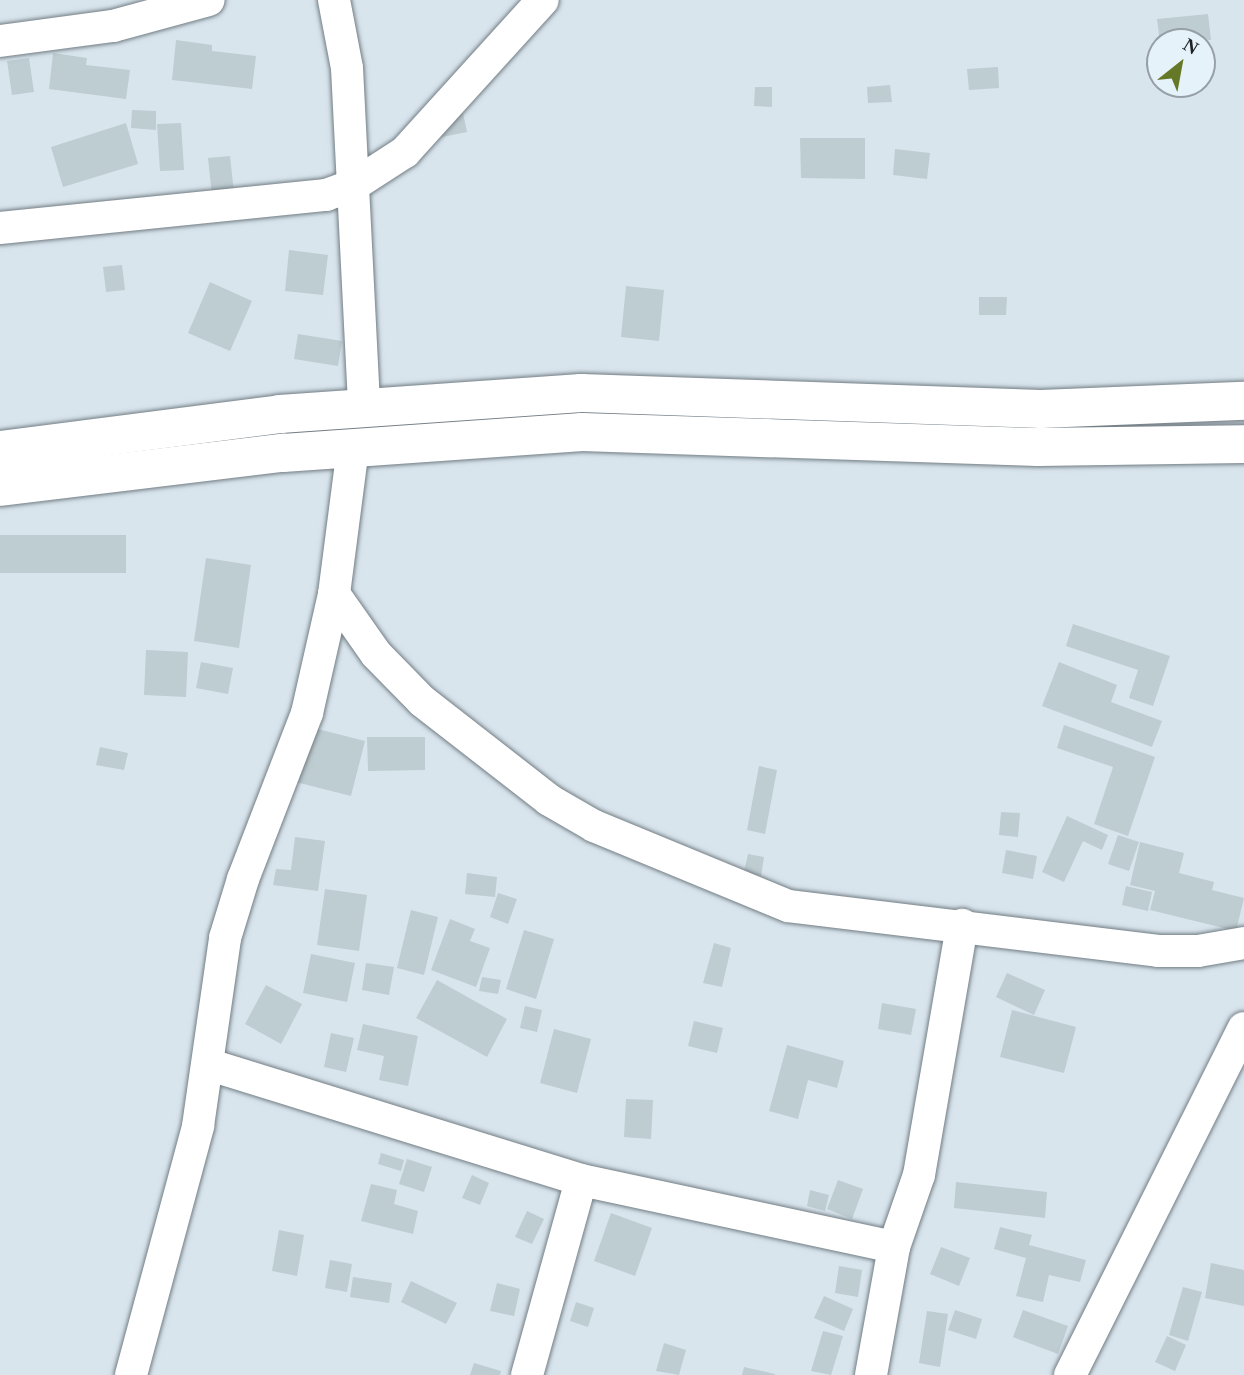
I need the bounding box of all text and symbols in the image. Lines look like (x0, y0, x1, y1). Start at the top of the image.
north arrow (1146, 28, 1216, 98)
text: N (1180, 34, 1202, 59)

